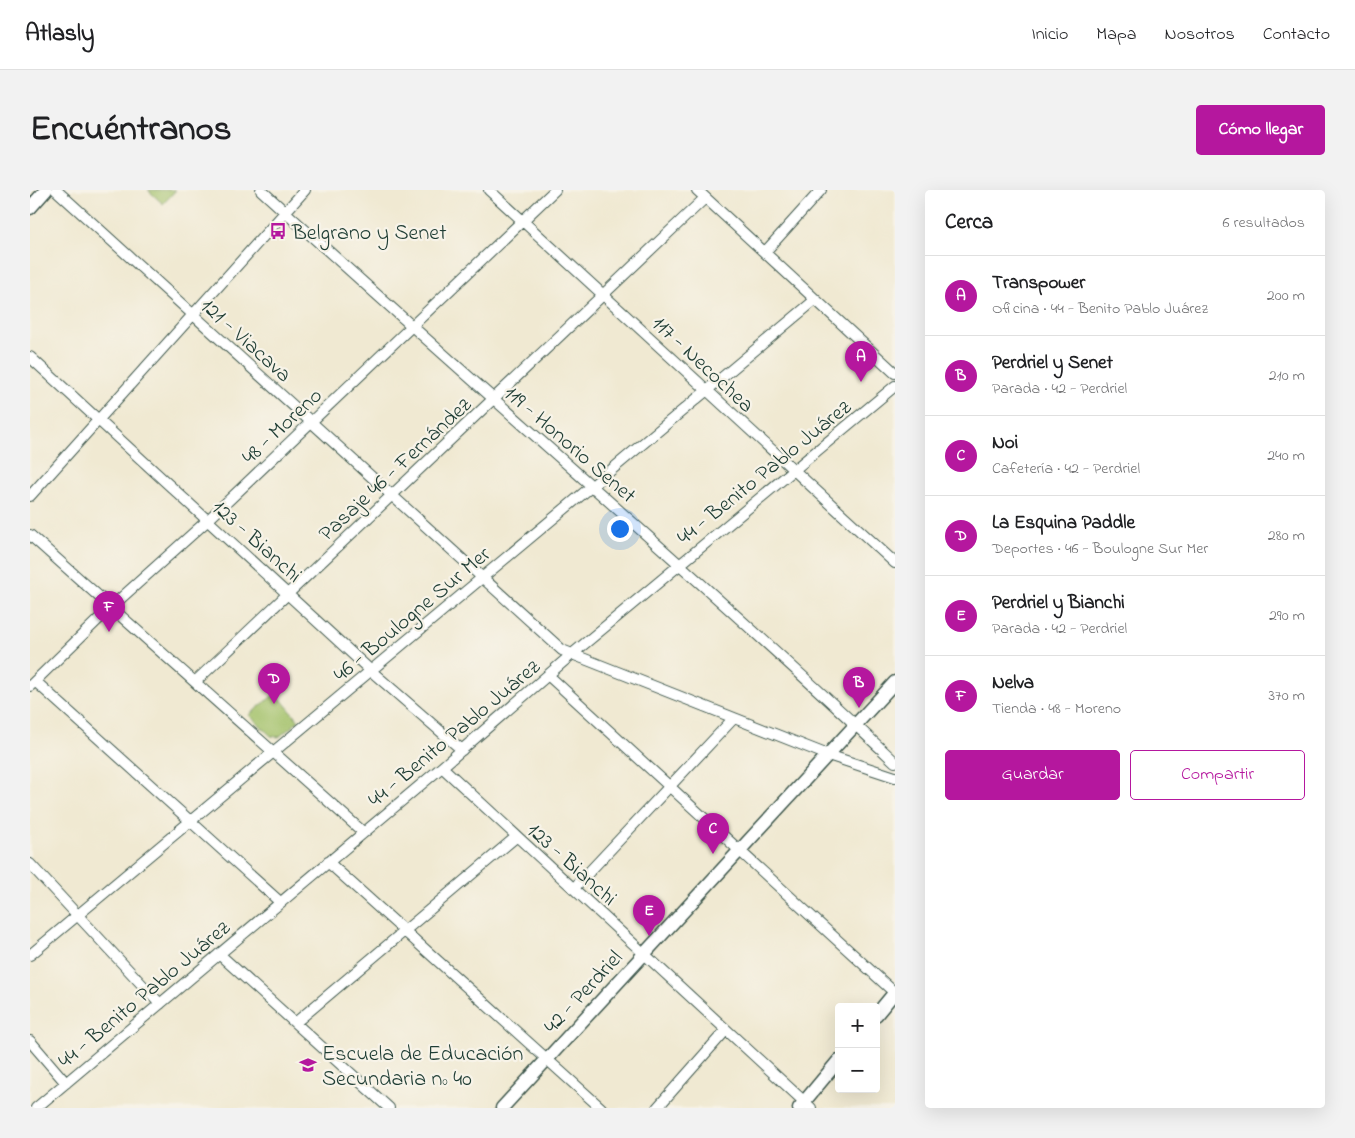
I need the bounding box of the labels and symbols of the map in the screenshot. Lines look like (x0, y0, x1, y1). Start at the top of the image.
place label: Belgrano y Senet (291, 218, 447, 251)
bus stop icon: Belgrano y Senet (268, 221, 288, 241)
street label: 121 - Viacava (192, 291, 298, 391)
street label: 117 - Necochea (643, 309, 760, 421)
pin: A (845, 341, 877, 382)
street label: 119 - Honorio Senet (496, 379, 643, 512)
street label: 48 - Moreno (235, 381, 331, 473)
street label: Pasaje 46 - Fernández (312, 390, 480, 550)
street label: 44 - Benito Pablo Juárez (671, 392, 860, 554)
street label: 123 - Bianchi (204, 493, 308, 592)
your location (607, 516, 633, 542)
street label: 46 - Boulogne Sur Mer (327, 540, 499, 692)
pin: F (93, 591, 125, 632)
street label: 44 - Benito Pablo Juárez (362, 652, 549, 816)
pin: D (258, 663, 290, 704)
pin: B (843, 667, 875, 708)
pin: C (697, 813, 729, 854)
street label: 123 - Bianchi (519, 816, 623, 915)
pin: E (633, 895, 665, 936)
street label: 44 - Benito Pablo Juárez (52, 913, 239, 1077)
street label: 42 - Perdriel (537, 944, 631, 1042)
place label: Escuela de Educación Secundaria nº 40 (322, 1039, 523, 1096)
school or university icon: Escuela de Educación Secundaria nº 40 (298, 1055, 318, 1075)

